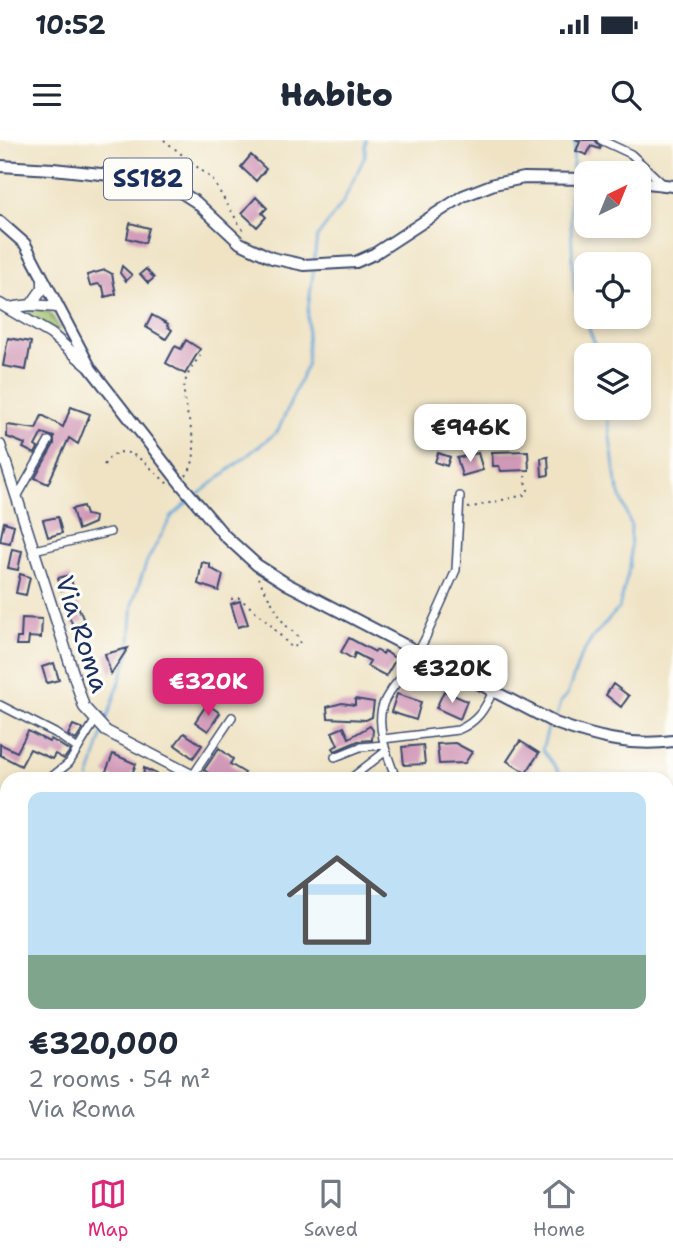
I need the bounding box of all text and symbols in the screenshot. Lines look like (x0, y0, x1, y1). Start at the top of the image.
text: 10:52 (35, 7, 106, 42)
text: Habito (280, 73, 393, 116)
icon: menu (28, 76, 66, 114)
icon: search (607, 76, 645, 114)
road number: SS182 (104, 158, 192, 200)
north arrow (574, 161, 651, 238)
map controls (574, 161, 651, 420)
button: locate (574, 252, 651, 329)
button: layers (574, 343, 651, 420)
pin: €946K (421, 404, 519, 464)
text: €946K (430, 412, 510, 442)
street label: Via Roma (48, 571, 118, 697)
pin: €320K (403, 645, 501, 705)
text: €320K (413, 653, 491, 683)
pin: €320K (159, 658, 257, 718)
text: €320K (169, 666, 247, 696)
icon: home (274, 837, 400, 963)
text: €320,000 (28, 1023, 179, 1064)
text: 2 rooms · 54 m² (28, 1064, 211, 1094)
text: Via Roma (28, 1094, 135, 1124)
tab: Map (88, 1175, 128, 1242)
tab: Saved (304, 1175, 358, 1242)
tab: Home (533, 1175, 585, 1242)

